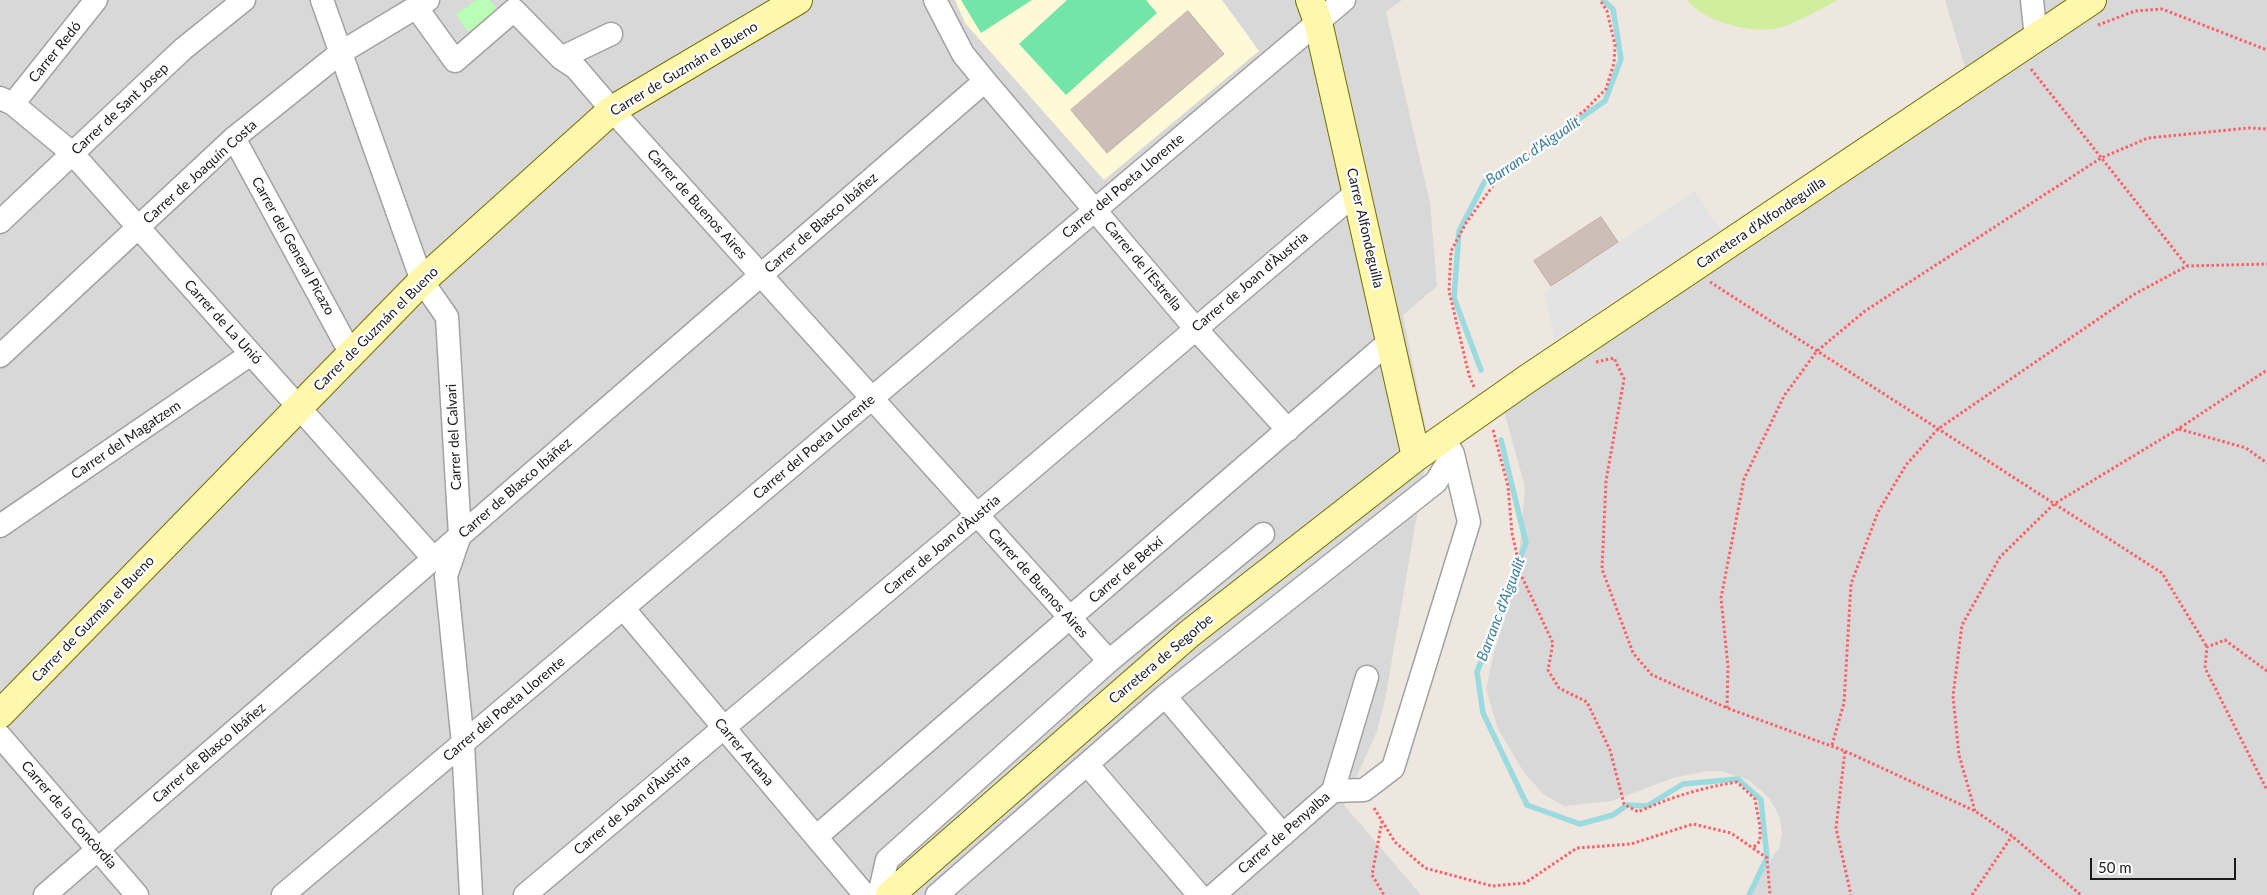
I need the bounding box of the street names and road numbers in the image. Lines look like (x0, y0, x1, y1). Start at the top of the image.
street label: Carrer Redó (25, 18, 85, 86)
street label: Carrer de Guzmán el Bueno (607, 18, 761, 120)
street label: Carrer de Sant Josep (68, 60, 172, 158)
street label: Carrer de Joaquín Costa (140, 116, 260, 228)
street label: Carrer del Poeta Llorente (1059, 130, 1187, 242)
street label: Carrer de Buenos Aires (643, 146, 751, 262)
street label: Carrer Alfondeguilla (1343, 166, 1387, 290)
street label: Carrer de Blasco Ibáñez (761, 169, 881, 277)
street label: Carrer del General Picazo (248, 174, 338, 318)
street label: Carretera d'Alfondeguilla (1693, 174, 1829, 272)
street label: Carrer de l'Estrella (1101, 218, 1185, 314)
street label: Carrer de Joan d'Àustria (1188, 228, 1312, 336)
street label: Carrer de Guzmán el Bueno (310, 263, 442, 395)
street label: Carrer de La Unió (181, 276, 265, 368)
street label: Carrer del Calvari (443, 383, 465, 491)
street label: Carrer del Poeta Llorente (750, 391, 878, 503)
street label: Carrer del Magatzem (68, 397, 184, 483)
street label: Carrer de Blasco Ibáñez (455, 434, 575, 542)
street label: Carrer de Joan d'Àustria (880, 491, 1004, 599)
street label: Carrer de Buenos Aires (984, 525, 1092, 641)
street label: Carrer de Betxí (1085, 533, 1167, 607)
street label: Carrer de Guzmán el Bueno (28, 552, 158, 686)
street label: Carretera de Segorbe (1106, 611, 1216, 707)
street label: Carrer del Poeta Llorente (440, 653, 568, 765)
street label: Carrer de Blasco Ibáñez (149, 699, 269, 807)
street label: Carrer Artana (711, 715, 777, 789)
street label: Carrer de Joan d'Àustria (570, 751, 694, 859)
street label: Carrer de la Concòrdia (18, 758, 120, 872)
street label: Carrer de Penyalba (1235, 789, 1333, 877)

